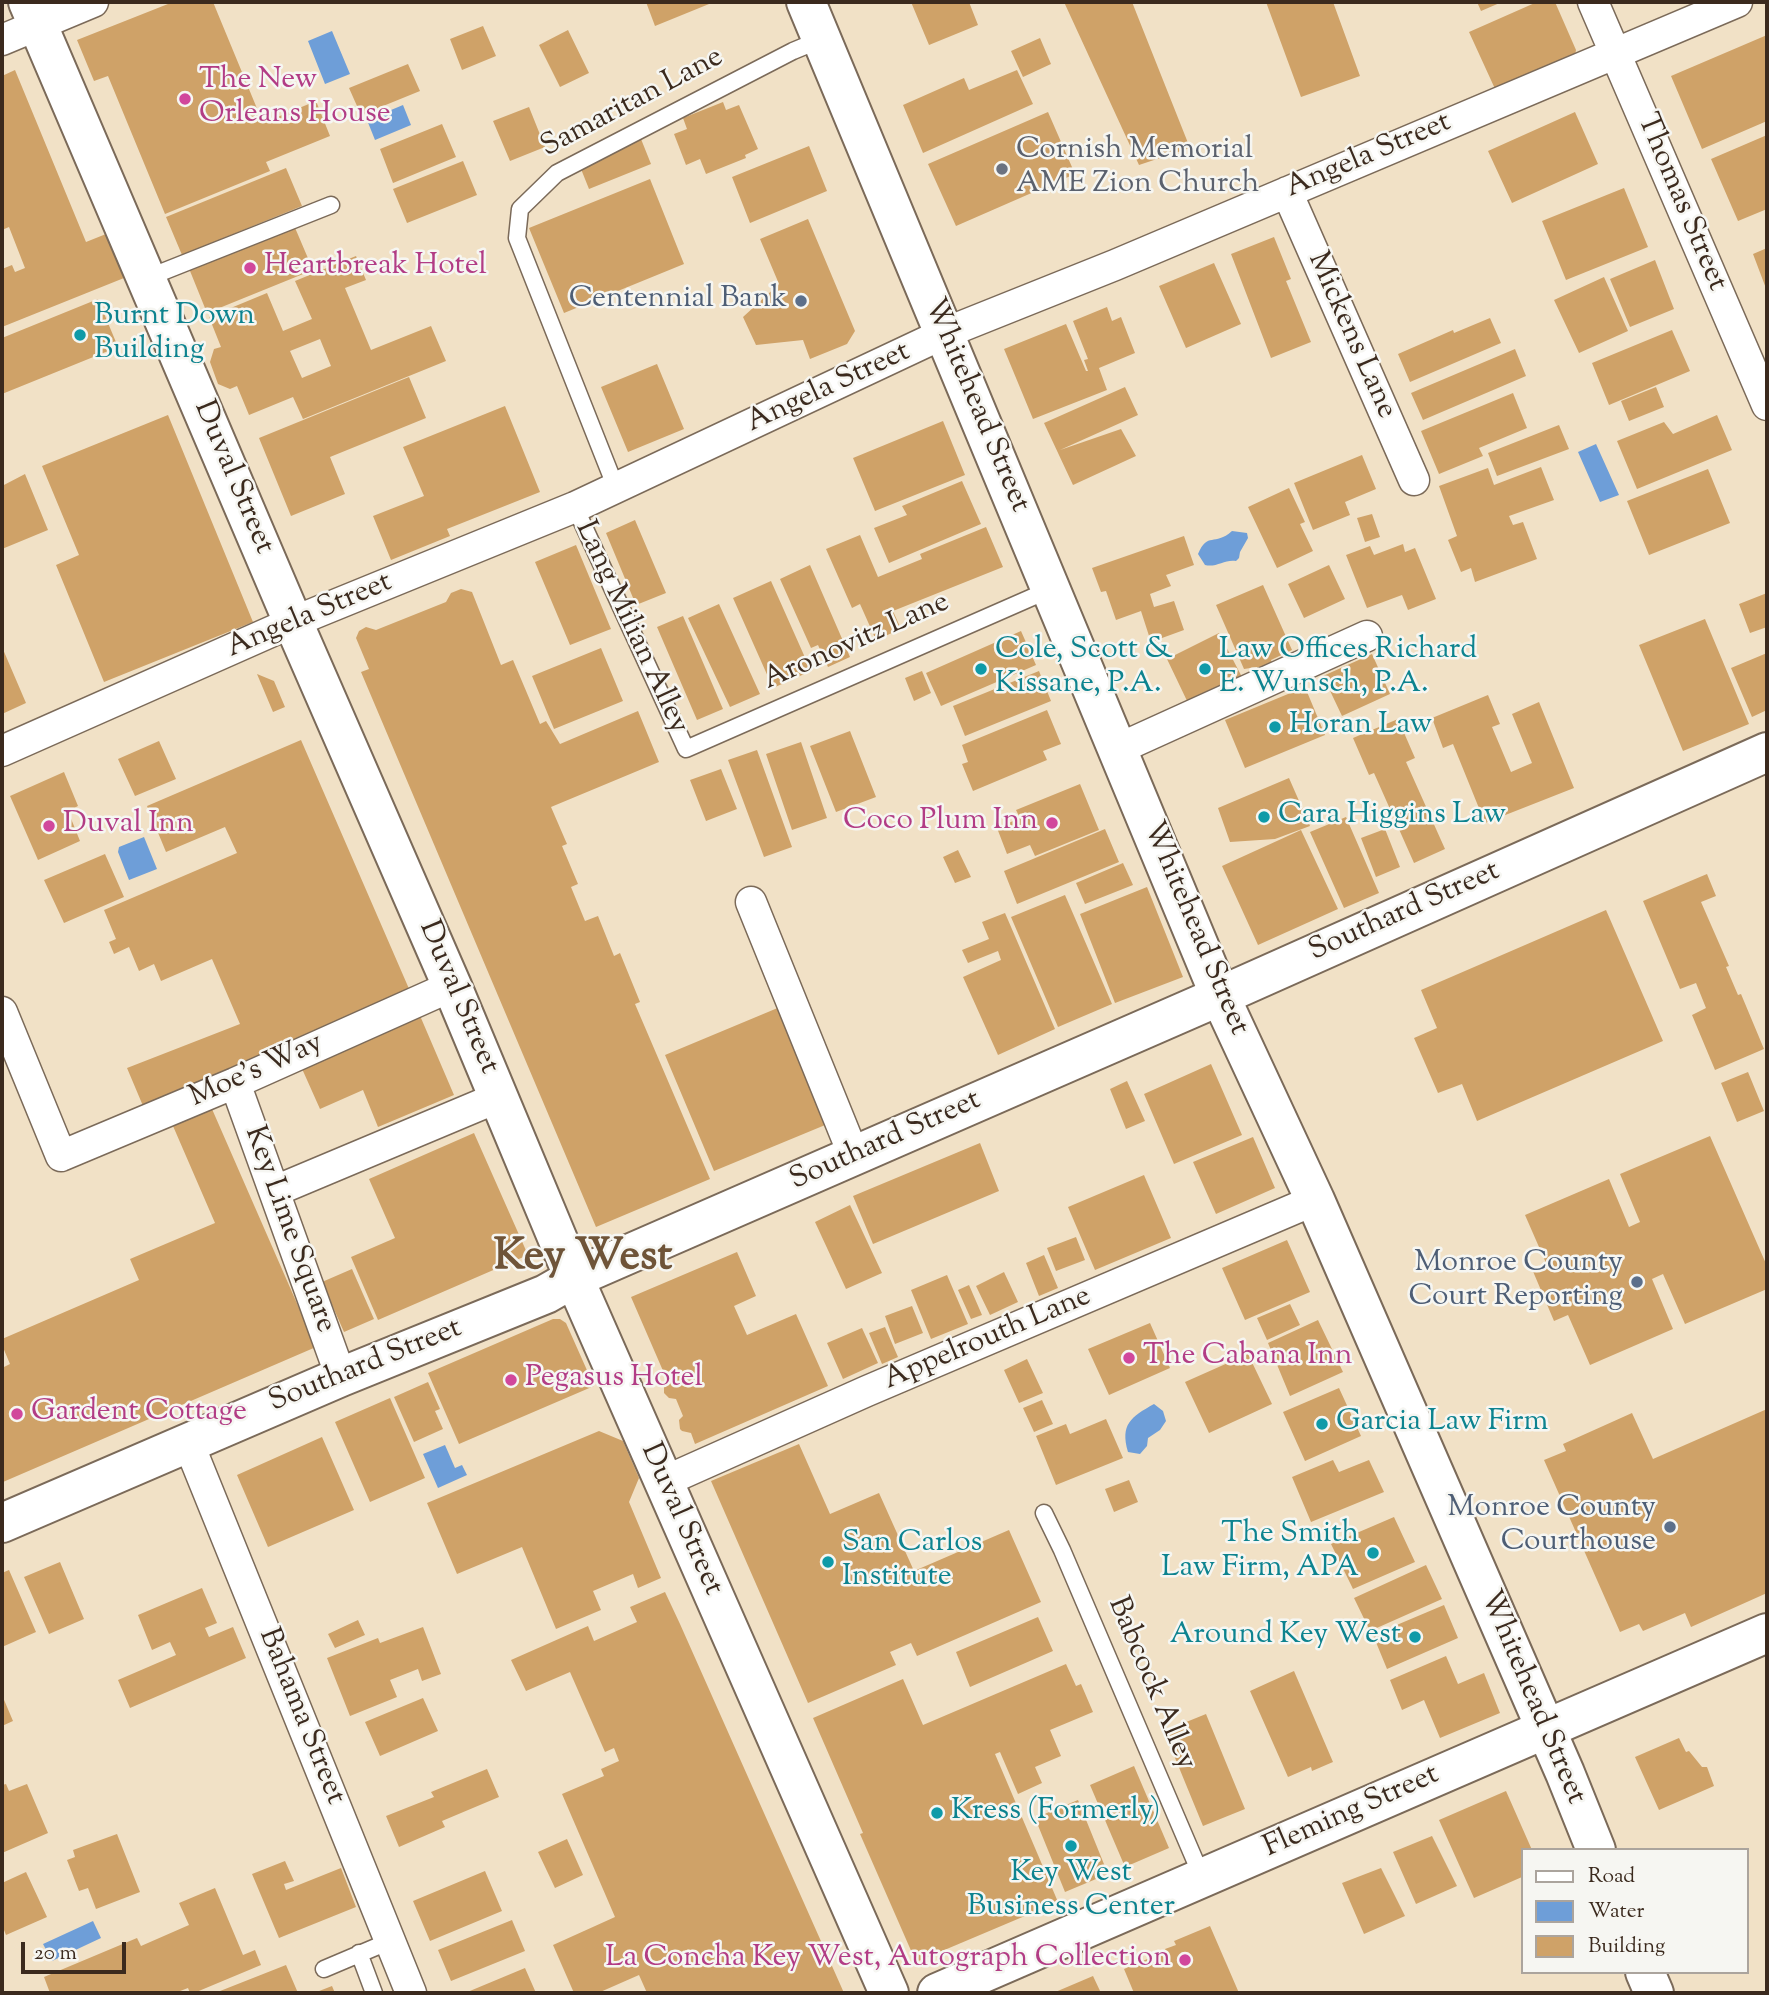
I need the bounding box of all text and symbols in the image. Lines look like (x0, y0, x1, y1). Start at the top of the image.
street label: Samaritan Lane (536, 41, 730, 167)
place label: The New Orleans House (199, 64, 391, 134)
marker: The New Orleans House (177, 91, 193, 107)
street label: Angela Street (1281, 106, 1457, 208)
street label: Thomas Street (1626, 109, 1734, 297)
place label: Cornish Memorial AME Zion Church (1016, 134, 1259, 204)
marker: Cornish Memorial AME Zion Church (994, 161, 1010, 177)
street label: Mickens Lane (1297, 247, 1403, 425)
place label: Heartbreak Hotel (264, 250, 487, 286)
marker: Heartbreak Hotel (242, 260, 258, 276)
place label: Centennial Bank (569, 283, 787, 319)
marker: Centennial Bank (793, 293, 809, 309)
street label: Whitehead Street (914, 294, 1036, 518)
place label: Burnt Down Building (94, 300, 255, 370)
marker: Burnt Down Building (72, 327, 88, 343)
street label: Angela Street (742, 335, 916, 443)
street label: Duval Street (184, 396, 280, 560)
street label: Lang Milian Alley (565, 516, 695, 740)
street label: Angela Street (222, 566, 398, 668)
street label: Aronovitz Lane (758, 586, 956, 700)
place label: Cole, Scott & Kissane, P.A. (995, 634, 1173, 704)
place label: Law Offices Richard E. Wunsch, P.A. (1219, 634, 1477, 704)
marker: Cole, Scott & Kissane, P.A. (973, 661, 989, 677)
marker: Law Offices Richard E. Wunsch, P.A. (1197, 661, 1213, 677)
place label: Horan Law (1289, 709, 1432, 745)
marker: Horan Law (1267, 719, 1283, 735)
place label: Cara Higgins Law (1278, 799, 1506, 835)
place label: Coco Plum Inn (843, 805, 1038, 841)
place label: Duval Inn (63, 808, 194, 844)
marker: Cara Higgins Law (1256, 809, 1272, 825)
marker: Coco Plum Inn (1044, 815, 1060, 831)
street label: Whitehead Street (1133, 817, 1255, 1041)
marker: Duval Inn (41, 818, 57, 834)
street label: Southard Street (1304, 855, 1506, 971)
street label: Duval Street (409, 916, 505, 1080)
street label: Moe's Way (185, 1027, 329, 1117)
street label: Southard Street (785, 1084, 987, 1200)
street label: Key Lime Square (234, 1122, 342, 1338)
district label: Key West (494, 1235, 672, 1287)
place label: Monroe County Court Reporting (1409, 1247, 1623, 1318)
marker: Monroe County Court Reporting (1629, 1274, 1645, 1290)
street label: Appelrouth Lane (879, 1280, 1097, 1400)
street label: Southard Street (264, 1312, 468, 1422)
place label: The Cabana Inn (1143, 1340, 1353, 1376)
marker: The Cabana Inn (1121, 1350, 1137, 1366)
place label: Pegasus Hotel (525, 1362, 703, 1398)
marker: Pegasus Hotel (503, 1372, 519, 1388)
place label: Gardent Cottage (31, 1396, 247, 1432)
marker: Gardent Cottage (9, 1406, 25, 1422)
place label: Garcia Law Firm (1336, 1406, 1548, 1442)
marker: Garcia Law Firm (1314, 1416, 1330, 1432)
street label: Duval Street (630, 1438, 730, 1602)
place label: Monroe County Courthouse (1447, 1492, 1656, 1562)
place label: The Smith Law Firm, APA (1161, 1518, 1359, 1588)
marker: Monroe County Courthouse (1662, 1519, 1678, 1535)
place label: San Carlos Institute (842, 1527, 982, 1598)
marker: The Smith Law Firm, APA (1365, 1545, 1381, 1561)
marker: San Carlos Institute (820, 1554, 836, 1570)
street label: Whitehead Street (1470, 1586, 1592, 1810)
street label: Babcock Alley (1097, 1592, 1203, 1776)
place label: Around Key West (1170, 1619, 1401, 1655)
street label: Bahama Street (248, 1624, 352, 1810)
marker: Around Key West (1407, 1629, 1423, 1645)
street label: Fleming Street (1259, 1758, 1445, 1868)
place label: Kress (Formerly) (951, 1795, 1160, 1831)
marker: Kress (Formerly) (929, 1805, 945, 1821)
marker: Key West Business Center (1063, 1838, 1079, 1854)
legend (1520, 1848, 1748, 1974)
place label: Key West Business Center (967, 1857, 1175, 1927)
text: Road (1588, 1862, 1635, 1892)
text: Water (1588, 1897, 1644, 1927)
scale bar (24, 1928, 130, 1972)
text: Building (1588, 1932, 1665, 1962)
text: 20 m (34, 1939, 77, 1969)
place label: La Concha Key West, Autograph Collection (605, 1942, 1171, 1978)
marker: La Concha Key West, Autograph Collection (1177, 1952, 1193, 1968)

